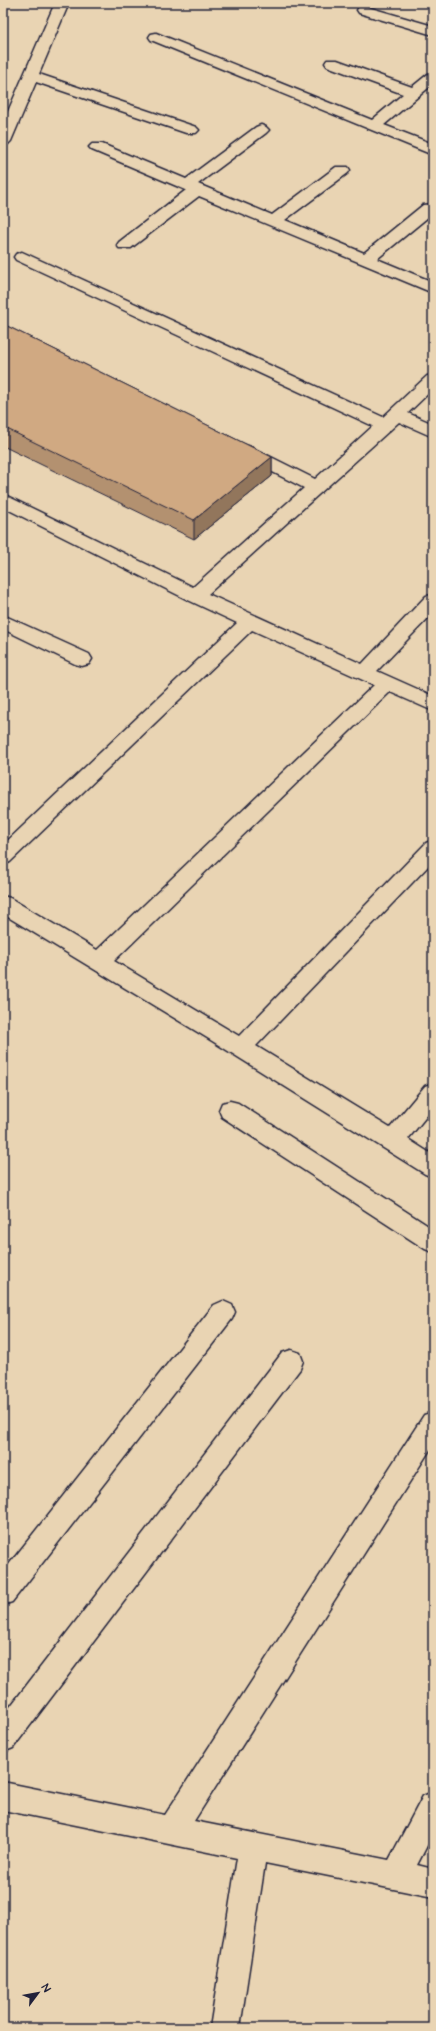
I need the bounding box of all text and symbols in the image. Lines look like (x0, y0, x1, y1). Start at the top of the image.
north arrow (18, 1973, 58, 2013)
text: N (38, 1981, 54, 1995)

